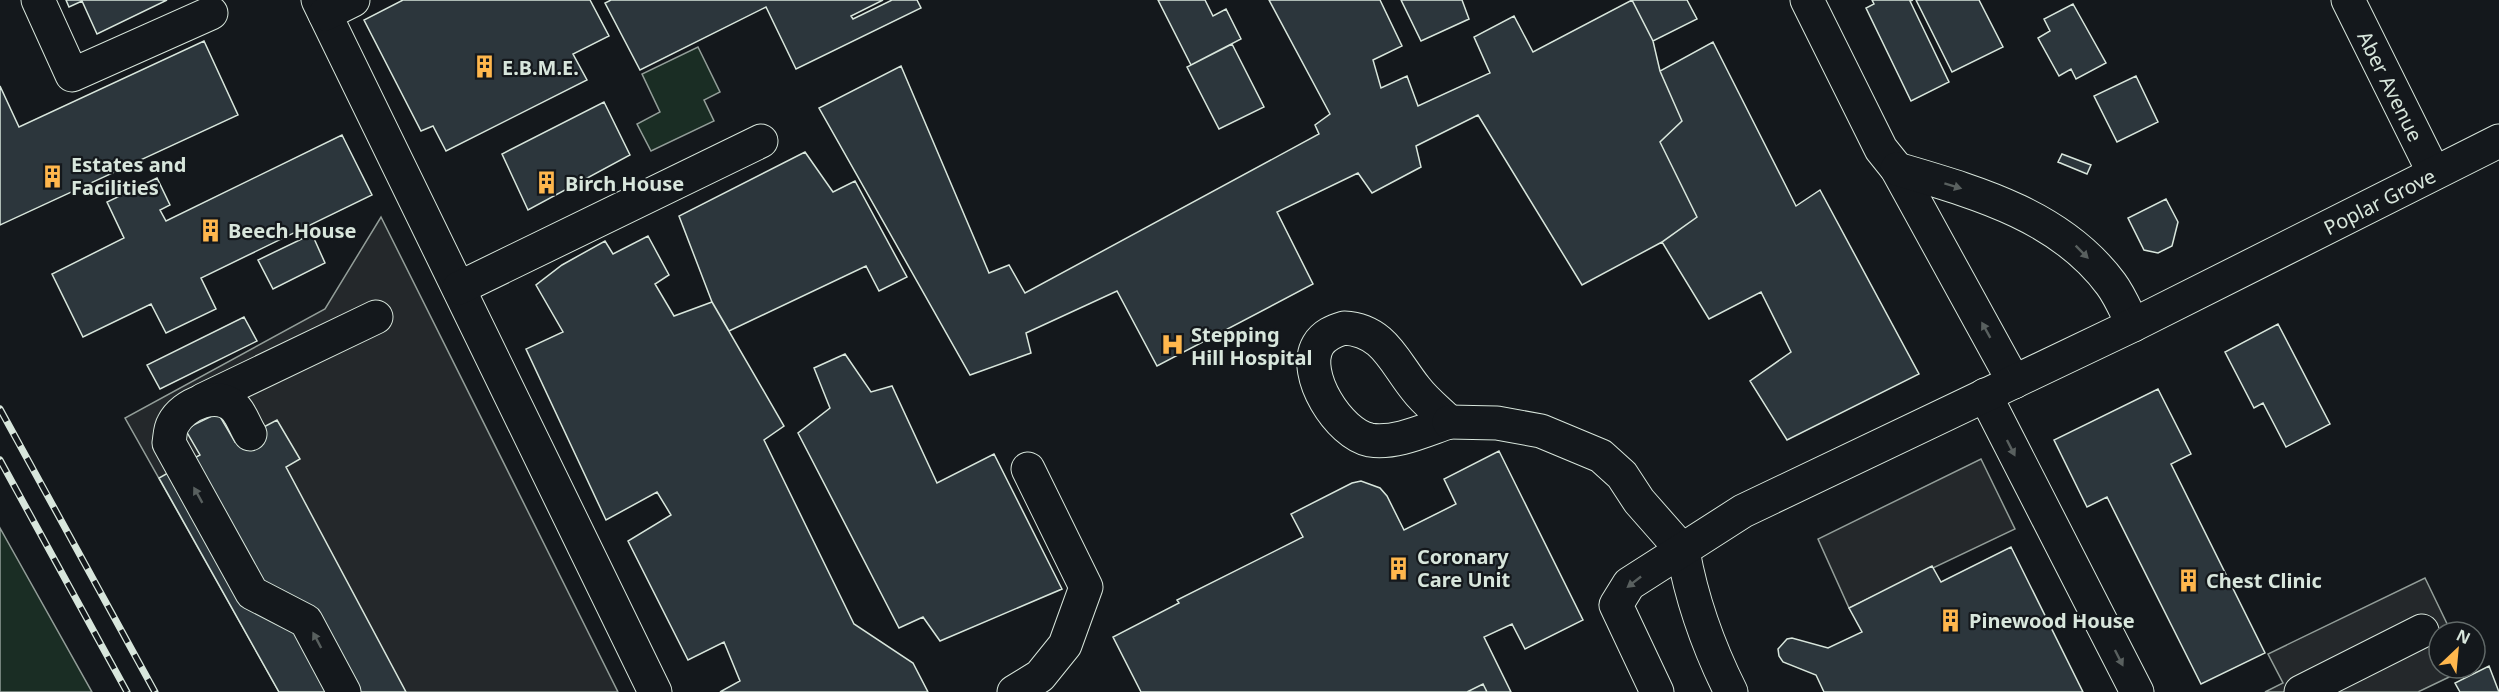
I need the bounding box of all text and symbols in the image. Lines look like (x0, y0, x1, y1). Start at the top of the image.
street label: Aber Avenue (2352, 26, 2430, 146)
building icon: E.B.M.E. (471, 54, 497, 80)
place label: E.B.M.E. (502, 54, 579, 81)
place label: Estates and Facilities (71, 151, 186, 201)
street label: Poplar Grove (2319, 162, 2440, 241)
building icon: Estates and Facilities (40, 163, 66, 189)
building icon: Birch House (534, 170, 560, 196)
place label: Birch House (565, 170, 684, 197)
one-way arrow (1944, 182, 1962, 191)
building icon: Beech House (197, 217, 223, 243)
place label: Beech House (228, 217, 357, 244)
one-way arrow (2074, 245, 2089, 259)
place label: Stepping Hill Hospital (1191, 321, 1312, 371)
one-way arrow (1981, 322, 1991, 339)
hospital icon: Stepping Hill Hospital (1160, 332, 1186, 358)
one-way arrow (2007, 439, 2016, 456)
one-way arrow (193, 486, 203, 503)
place label: Coronary Care Unit (1417, 543, 1511, 593)
building icon: Coronary Care Unit (1386, 555, 1412, 581)
building icon: Chest Clinic (2175, 567, 2201, 593)
place label: Chest Clinic (2206, 567, 2322, 594)
one-way arrow (1627, 576, 1642, 588)
building icon: Pinewood House (1938, 607, 1964, 633)
place label: Pinewood House (1969, 607, 2135, 634)
north arrow (2427, 620, 2487, 680)
text: N (2453, 624, 2474, 649)
one-way arrow (312, 632, 322, 649)
one-way arrow (2115, 650, 2124, 667)

